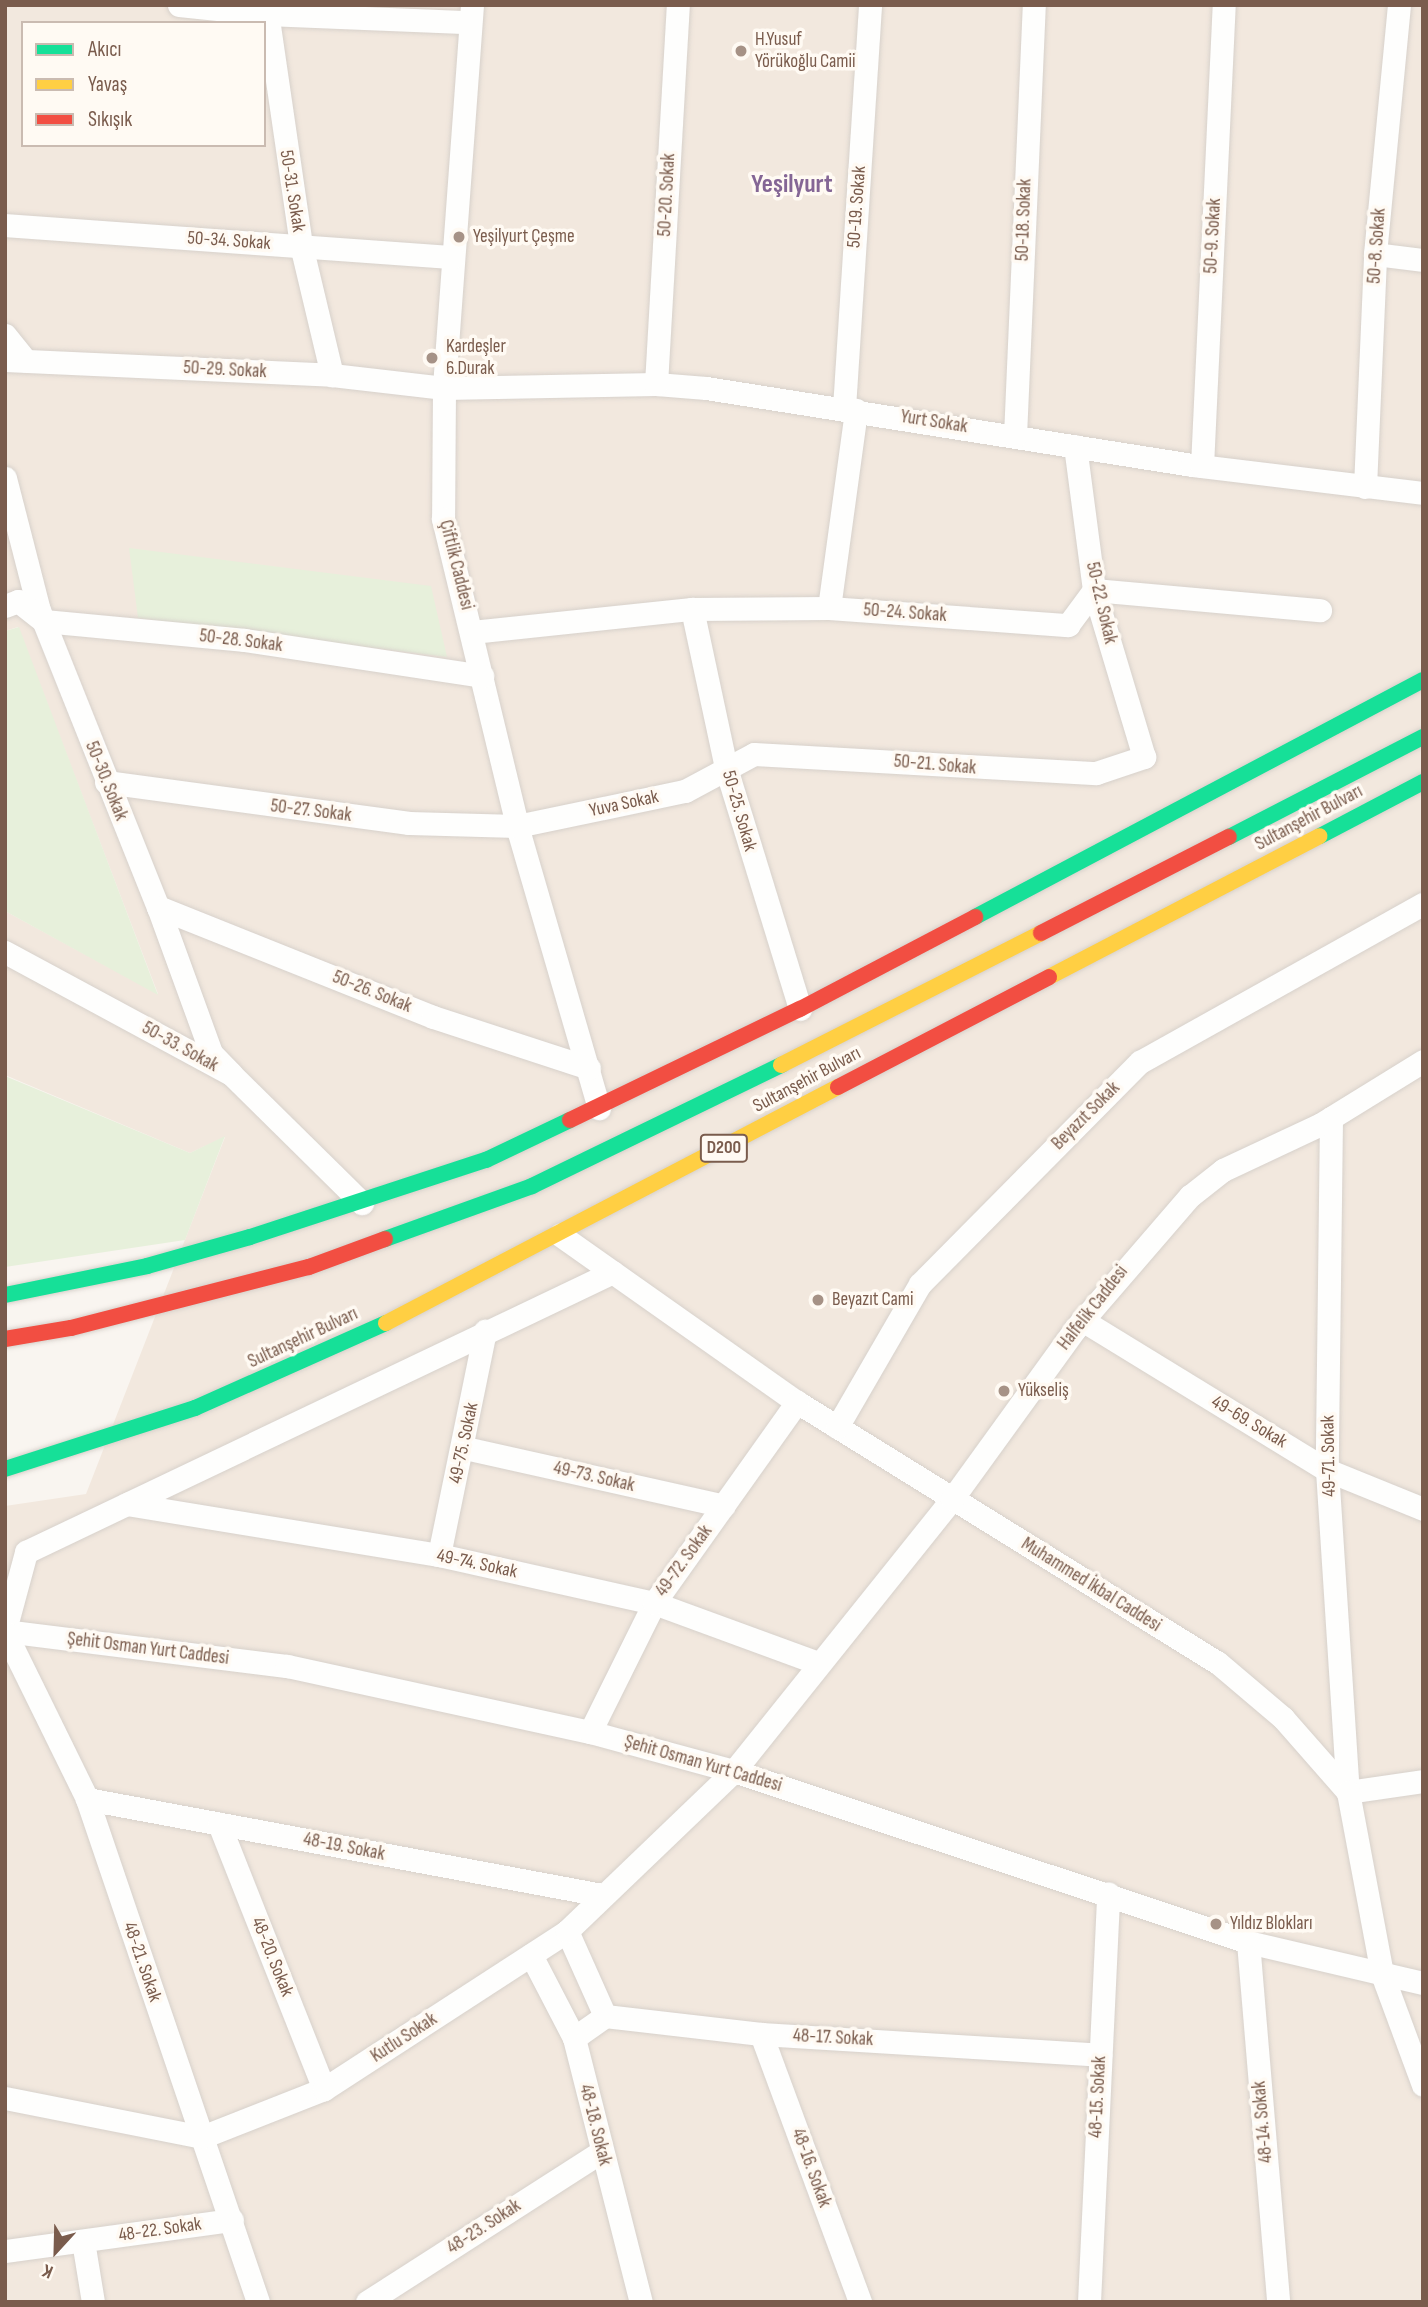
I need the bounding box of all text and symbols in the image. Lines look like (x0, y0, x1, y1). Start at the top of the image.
legend (21, 21, 266, 147)
place label: H.Yusuf Yörükoğlu Camii (755, 29, 856, 73)
text: Akıcı (88, 37, 121, 62)
marker: H.Yusuf Yörükoğlu Camii (733, 43, 749, 59)
text: Yavaş (88, 72, 127, 97)
text: Sıkışık (88, 107, 132, 132)
street label: 50-31. Sokak (274, 148, 310, 234)
street label: 50-20. Sokak (653, 153, 681, 237)
street label: 50-19. Sokak (843, 165, 871, 249)
district label: Yeşilyurt (751, 169, 833, 201)
street label: 50-18. Sokak (1011, 178, 1037, 262)
street label: 50-9. Sokak (1200, 198, 1226, 274)
street label: 50-8. Sokak (1363, 207, 1391, 285)
place label: Yeşilyurt Çeşme (473, 226, 575, 248)
street label: 50-34. Sokak (187, 227, 271, 255)
marker: Yeşilyurt Çeşme (451, 229, 467, 245)
place label: Kardeşler 6.Durak (446, 336, 506, 380)
marker: Kardeşler 6.Durak (424, 350, 440, 366)
street label: 50-29. Sokak (183, 356, 267, 384)
street label: Yurt Sokak (899, 405, 969, 439)
street label: Çiftlik Caddesi (434, 518, 478, 612)
street label: 50-22. Sokak (1081, 560, 1121, 646)
street label: 50-24. Sokak (863, 599, 947, 627)
street label: 50-28. Sokak (198, 625, 284, 657)
street label: 50-30. Sokak (80, 738, 132, 824)
street label: 50-21. Sokak (893, 750, 977, 780)
street label: 50-25. Sokak (717, 768, 761, 854)
street label: Sultanşehir Bulvarı (1251, 780, 1367, 856)
street label: Yuva Sokak (587, 786, 661, 822)
street label: 50-27. Sokak (269, 795, 353, 827)
street label: 50-26. Sokak (329, 966, 415, 1018)
street label: 50-33. Sokak (138, 1017, 222, 1077)
street label: Sultanşehir Bulvarı (749, 1042, 865, 1118)
street label: Beyazıt Sokak (1047, 1077, 1125, 1155)
road number: D200 (700, 1134, 748, 1162)
street label: Halfelik Caddesi (1053, 1261, 1133, 1355)
place label: Beyazıt Cami (832, 1289, 913, 1311)
marker: Beyazıt Cami (810, 1292, 826, 1308)
street label: Sultanşehir Bulvarı (244, 1303, 362, 1373)
place label: Yükseliş (1018, 1380, 1069, 1402)
marker: Yükseliş (996, 1383, 1012, 1399)
street label: 49-69. Sokak (1207, 1391, 1291, 1453)
street label: 49-75. Sokak (444, 1400, 484, 1486)
street label: 49-71. Sokak (1317, 1415, 1341, 1497)
street label: 49-73. Sokak (551, 1457, 637, 1497)
street label: 49-72. Sokak (651, 1521, 717, 1601)
street label: Muhammed İkbal Caddesi (1017, 1533, 1165, 1637)
street label: 49-74. Sokak (435, 1544, 519, 1584)
street label: Şehit Osman Yurt Caddesi (66, 1628, 230, 1670)
street label: Şehit Osman Yurt Caddesi (622, 1731, 784, 1797)
street label: 48-19. Sokak (301, 1828, 387, 1866)
place label: Yıldız Blokları (1230, 1913, 1312, 1935)
street label: 48-20. Sokak (246, 1914, 298, 2000)
marker: Yıldız Blokları (1208, 1916, 1224, 1932)
street label: 48-21. Sokak (118, 1919, 166, 2005)
street label: Kutlu Sokak (367, 2008, 441, 2068)
street label: 48-17. Sokak (792, 2025, 874, 2051)
street label: 48-15. Sokak (1084, 2055, 1112, 2139)
street label: 48-14. Sokak (1248, 2080, 1278, 2164)
street label: 48-18. Sokak (574, 2082, 616, 2168)
street label: 48-16. Sokak (786, 2125, 836, 2211)
street label: 48-23. Sokak (443, 2195, 525, 2259)
street label: 48-22. Sokak (117, 2213, 203, 2247)
north arrow (21, 2216, 91, 2286)
text: K (39, 2259, 57, 2283)

